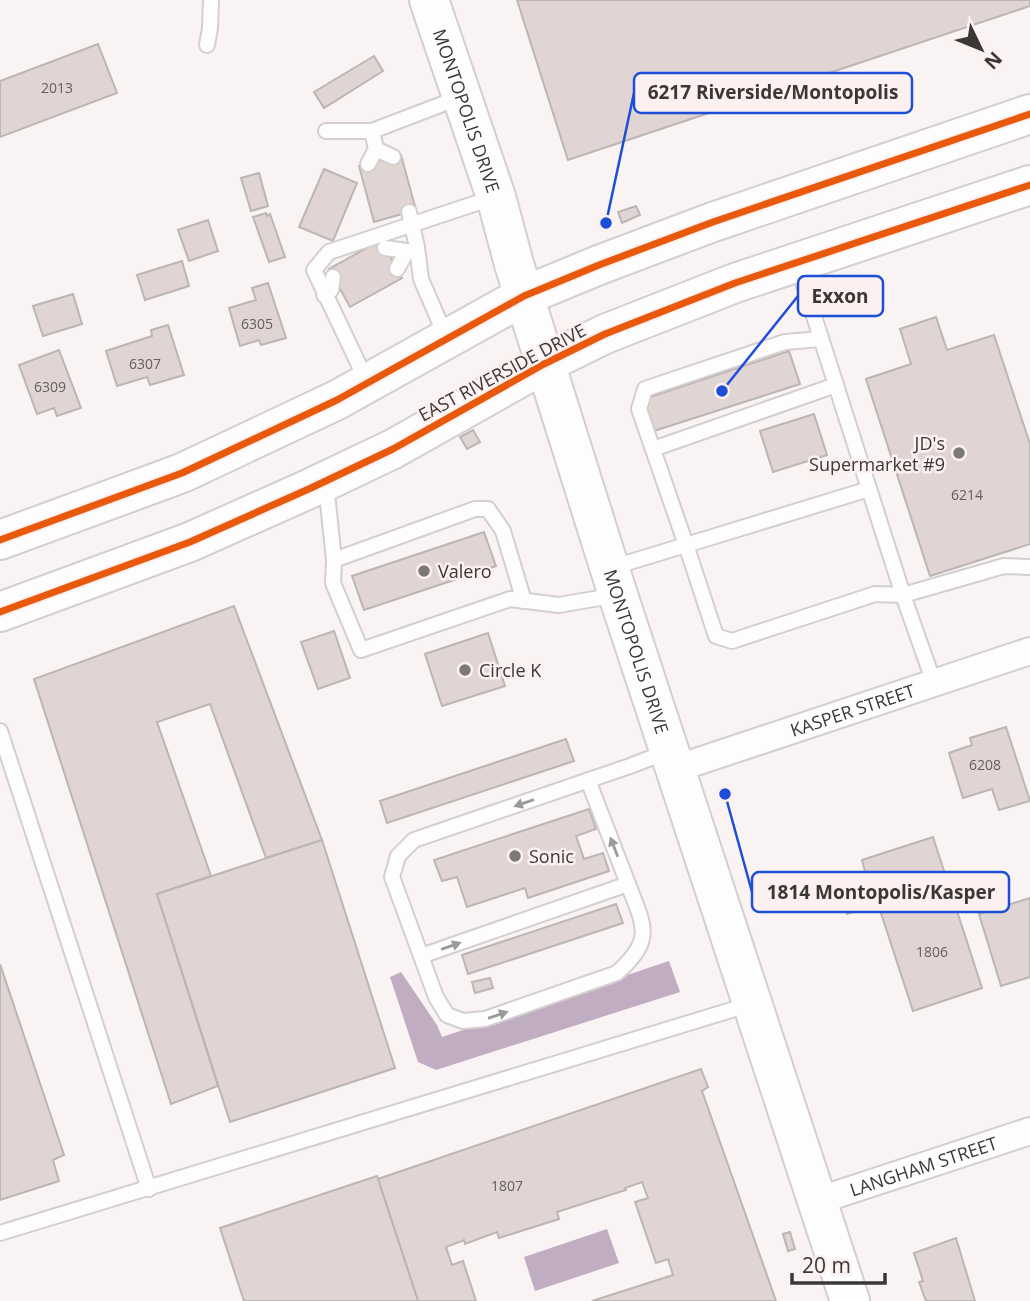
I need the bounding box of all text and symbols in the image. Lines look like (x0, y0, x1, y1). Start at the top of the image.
north arrow (946, 14, 1016, 84)
street label: MONTOPOLIS DRIVE (428, 26, 506, 196)
text: N (979, 46, 1008, 75)
callout: 6217 Riverside/Montopolis (634, 73, 912, 113)
house number: 2013 (41, 78, 73, 97)
text: 6217 Riverside/Montopolis (648, 79, 898, 105)
callout: Exxon (798, 276, 883, 316)
text: Exxon (812, 283, 868, 309)
house number: 6305 (241, 314, 273, 333)
street label: EAST RIVERSIDE DRIVE (414, 318, 590, 426)
house number: 6307 (129, 354, 161, 373)
house number: 6309 (34, 377, 66, 396)
place label: JD's Supermarket #9 (809, 431, 945, 476)
marker: JD's Supermarket #9 (951, 445, 967, 461)
house number: 6214 (951, 485, 983, 504)
place label: Valero (438, 559, 492, 583)
marker: Valero (416, 563, 432, 579)
street label: MONTOPOLIS DRIVE (599, 566, 675, 737)
place label: Circle K (479, 658, 542, 682)
marker: Circle K (457, 662, 473, 678)
street label: KASPER STREET (787, 678, 918, 742)
house number: 6208 (969, 755, 1001, 774)
one-way arrow (513, 798, 534, 809)
one-way arrow (608, 836, 619, 857)
place label: Sonic (529, 844, 574, 868)
marker: Sonic (507, 848, 523, 864)
callout: 1814 Montopolis/Kasper (752, 872, 1009, 912)
text: 1814 Montopolis/Kasper (767, 879, 996, 905)
one-way arrow (441, 940, 462, 951)
house number: 1806 (916, 942, 948, 961)
one-way arrow (487, 1009, 508, 1020)
street label: LANGHAM STREET (847, 1131, 1000, 1201)
house number: 1807 (491, 1176, 523, 1195)
scale bar (792, 1242, 885, 1286)
text: 20 m (802, 1251, 851, 1279)

